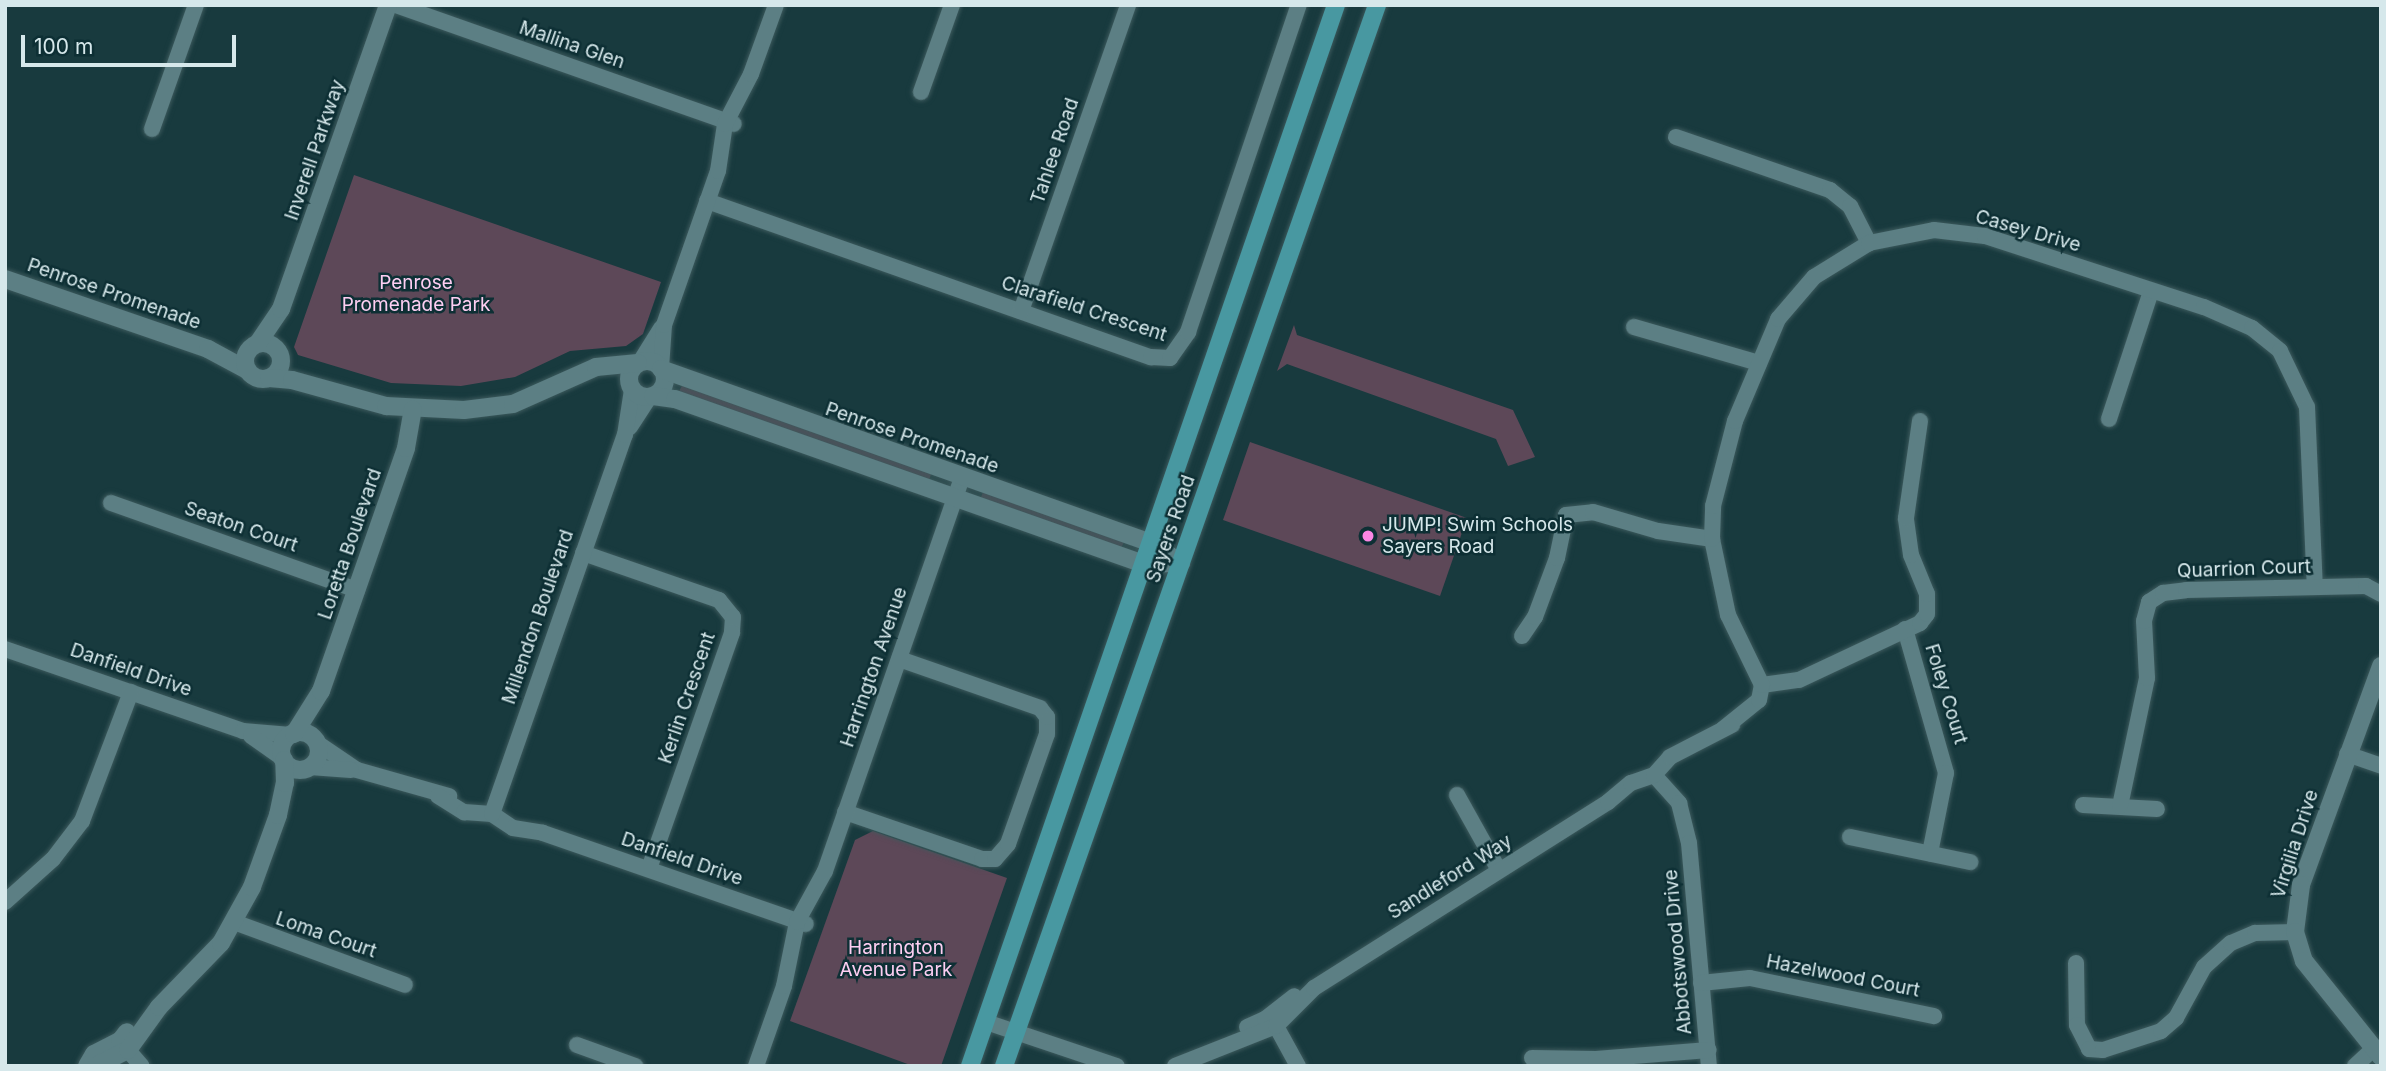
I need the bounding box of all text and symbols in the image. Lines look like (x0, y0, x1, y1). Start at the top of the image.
street label: Mallina Glen (516, 16, 628, 74)
scale bar (24, 21, 240, 65)
text: 100 m (34, 34, 93, 59)
street label: Inverell Parkway (280, 77, 350, 223)
street label: Tahlee Road (1026, 95, 1084, 207)
street label: Casey Drive (1973, 205, 2083, 257)
street label: Penrose Promenade (24, 254, 204, 334)
park label: Penrose Promenade Park (342, 272, 490, 316)
street label: Clarafield Crescent (998, 272, 1170, 346)
street label: Penrose Promenade (822, 398, 1002, 478)
street label: Loretta Boulevard (313, 465, 387, 623)
street label: Sayers Road (1142, 472, 1200, 586)
street label: Seaton Court (181, 497, 301, 557)
place label: JUMP! Swim Schools Sayers Road (1382, 514, 1573, 558)
street label: Millendon Boulevard (497, 527, 579, 707)
marker: JUMP! Swim Schools Sayers Road (1360, 528, 1376, 544)
street label: Quarrion Court (2177, 555, 2311, 583)
street label: Harrington Avenue (836, 584, 912, 750)
street label: Kerlin Crescent (654, 629, 720, 767)
street label: Danfield Drive (67, 639, 195, 701)
street label: Foley Court (1920, 641, 1972, 747)
street label: Virgilia Drive (2267, 787, 2323, 901)
street label: Danfield Drive (618, 828, 746, 890)
street label: Sandleford Way (1384, 830, 1516, 924)
street label: Abbotswood Drive (1659, 868, 1697, 1036)
street label: Loma Court (273, 907, 379, 963)
park label: Harrington Avenue Park (840, 937, 952, 981)
street label: Hazelwood Court (1764, 950, 1922, 1002)

